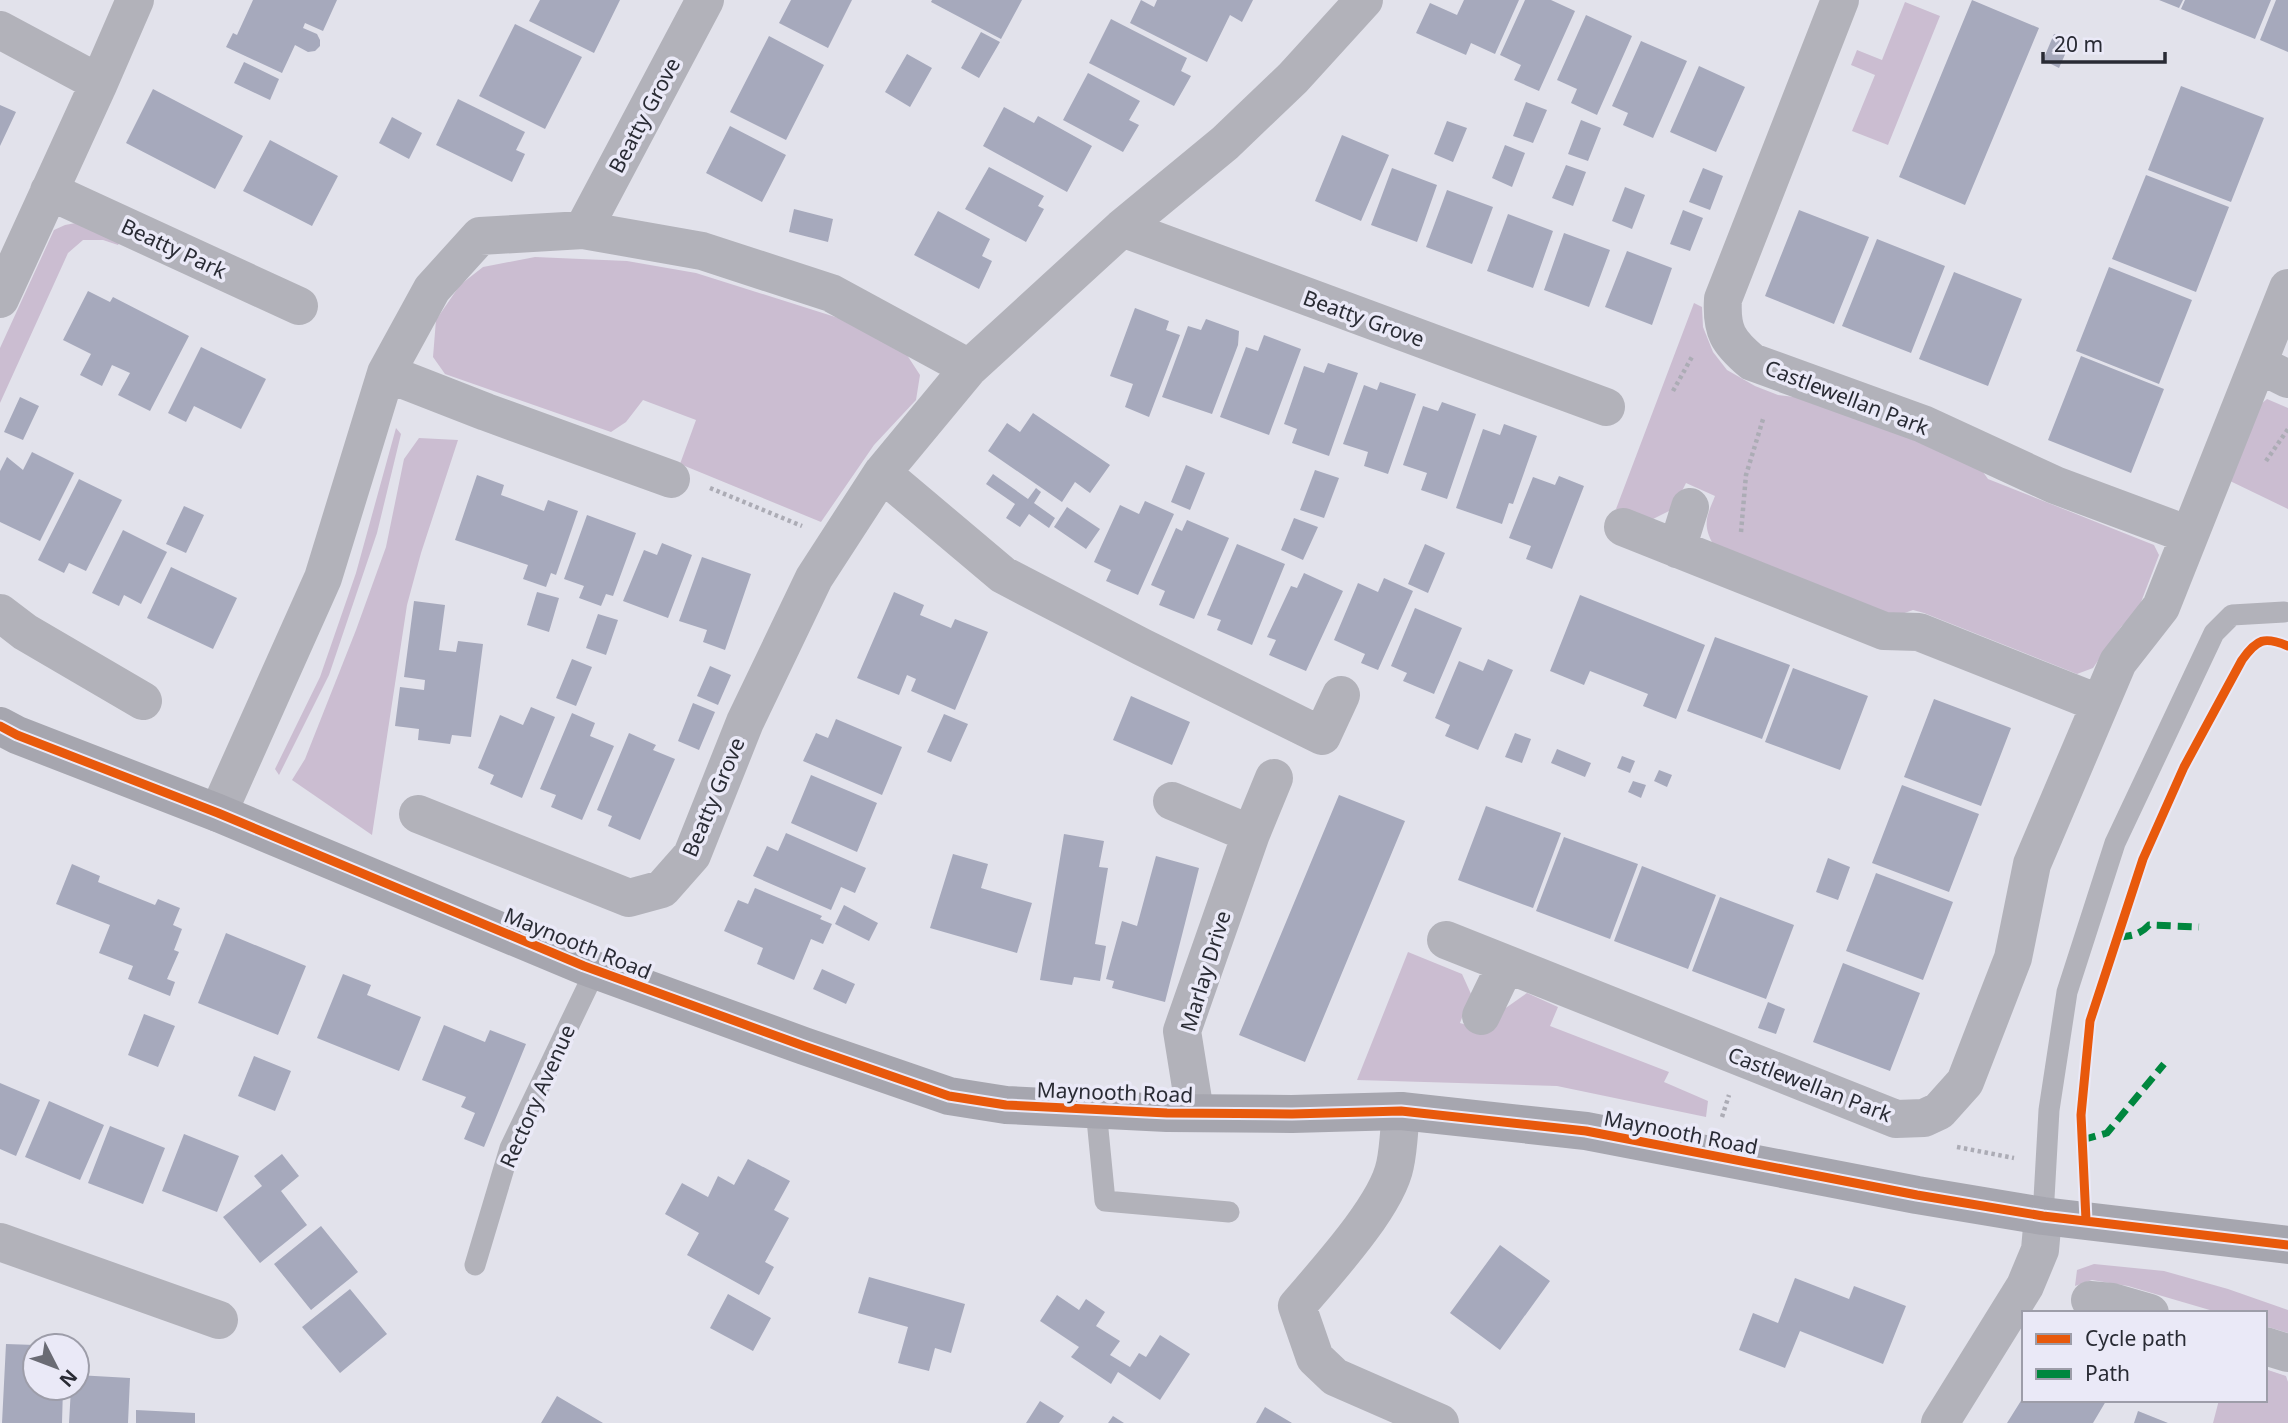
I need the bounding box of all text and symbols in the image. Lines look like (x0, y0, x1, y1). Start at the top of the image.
scale bar (2043, 21, 2166, 65)
text: 20 m (2054, 30, 2103, 58)
street label: Beatty Grove (602, 52, 686, 178)
street label: Beatty Park (117, 211, 232, 285)
street label: Beatty Grove (1300, 283, 1428, 353)
street label: Castlewellan Park (1761, 353, 1934, 441)
street label: Beatty Grove (675, 733, 751, 861)
street label: Maynooth Road (500, 901, 656, 985)
street label: Marlay Drive (1173, 907, 1237, 1035)
street label: Rectory Avenue (493, 1020, 581, 1172)
street label: Castlewellan Park (1724, 1040, 1897, 1128)
street label: Maynooth Road (1036, 1075, 1194, 1109)
street label: Maynooth Road (1602, 1103, 1760, 1161)
legend (2022, 1311, 2267, 1402)
text: Cycle path (2085, 1324, 2187, 1352)
north arrow (21, 1332, 91, 1402)
text: Path (2085, 1359, 2130, 1387)
text: N (54, 1364, 83, 1393)

